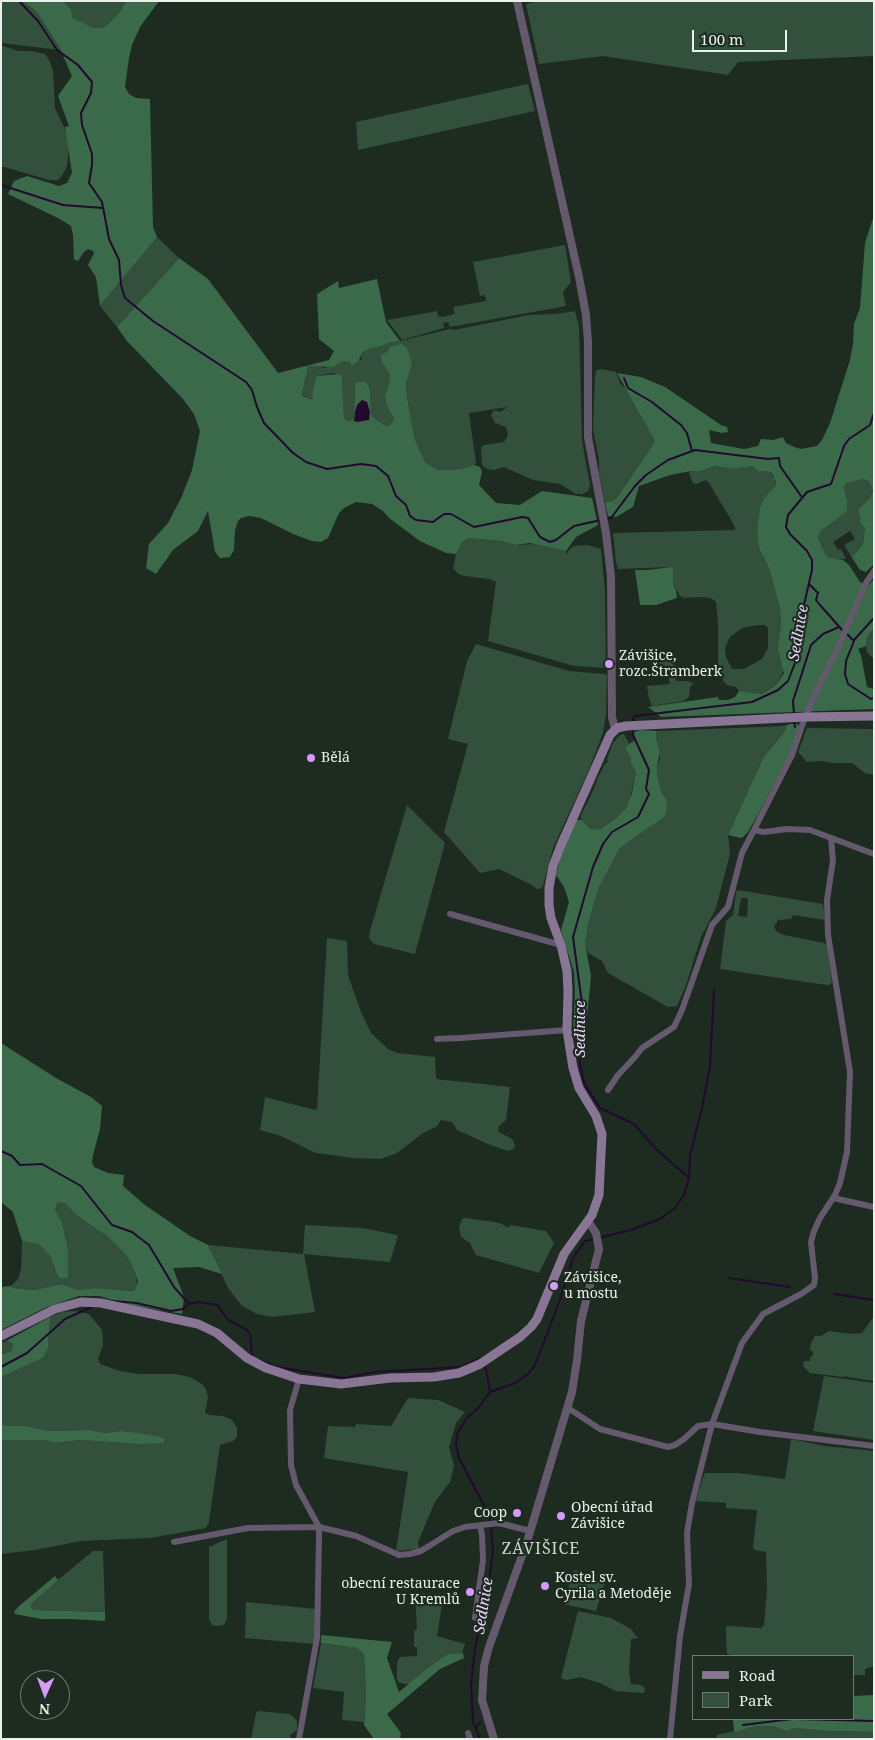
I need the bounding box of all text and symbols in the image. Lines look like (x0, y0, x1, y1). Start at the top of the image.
scale bar (695, 20, 790, 52)
text: 100 m (700, 29, 743, 49)
water label: Sedlnice (785, 603, 813, 663)
place label: Závišice, rozc.Štramberk (619, 648, 722, 680)
marker: Závišice, rozc.Štramberk (603, 658, 615, 670)
place label: Bělá (321, 750, 350, 766)
marker: Bělá (305, 752, 317, 764)
water label: Sedlnice (572, 1000, 590, 1058)
place label: Závišice, u mostu (564, 1270, 621, 1302)
marker: Závišice, u mostu (548, 1280, 560, 1292)
place label: Obecní úřad Závišice (571, 1500, 653, 1532)
place label: Coop (474, 1505, 507, 1521)
marker: Coop (511, 1507, 523, 1519)
marker: Obecní úřad Závišice (555, 1510, 567, 1522)
district label: ZÁVIŠICE (501, 1539, 581, 1559)
place label: Kostel sv. Cyrila a Metoděje (555, 1570, 671, 1602)
place label: obecní restaurace U Kremlů (341, 1576, 460, 1608)
water label: Sedlnice (471, 1576, 497, 1636)
marker: Kostel sv. Cyrila a Metoděje (539, 1580, 551, 1592)
marker: obecní restaurace U Kremlů (464, 1586, 476, 1598)
legend (692, 1655, 855, 1720)
text: Road (739, 1665, 775, 1685)
north arrow (20, 1670, 70, 1720)
text: Park (739, 1690, 772, 1710)
text: N (39, 1700, 50, 1719)

